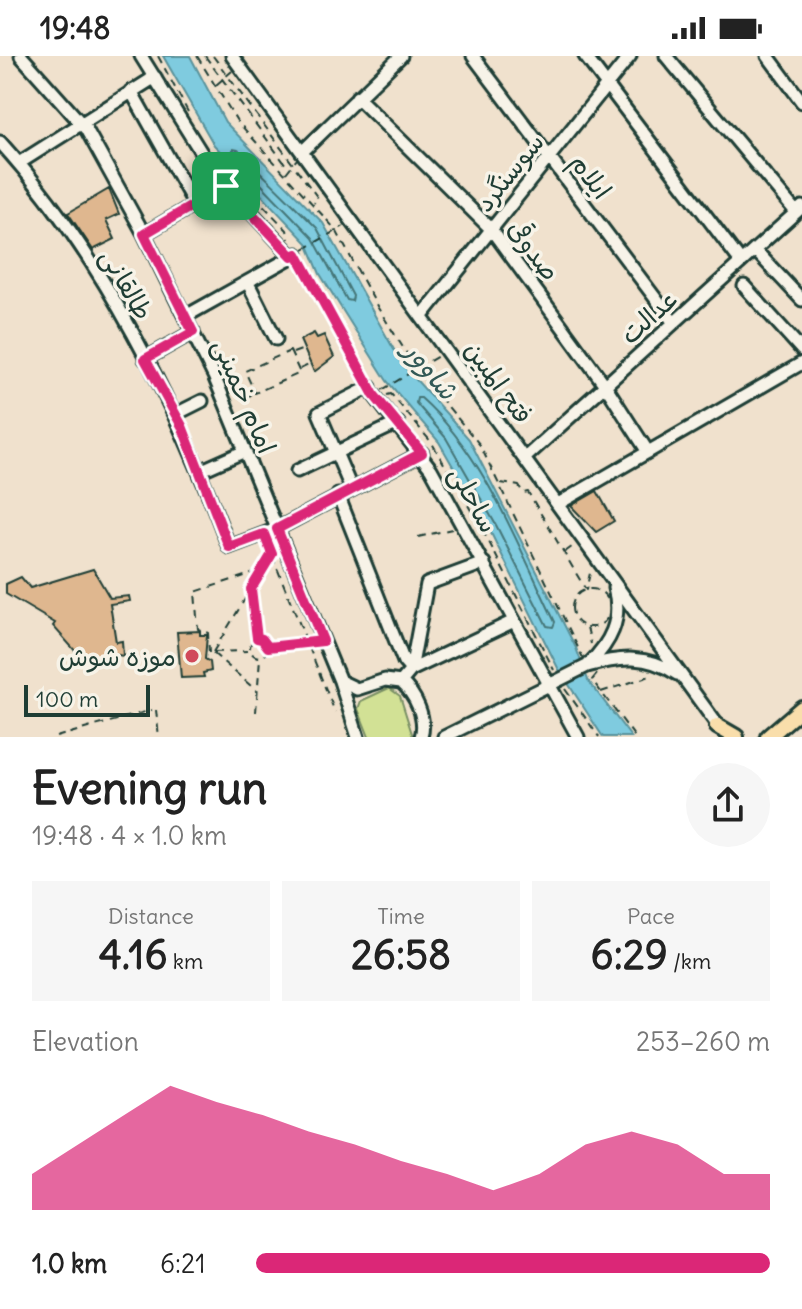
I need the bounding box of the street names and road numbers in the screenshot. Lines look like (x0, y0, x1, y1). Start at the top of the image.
street label: سوسنگرد (467, 126, 551, 218)
street label: ایلام (560, 147, 619, 208)
street label: صدوقی (500, 213, 567, 288)
street label: طالقانی (93, 242, 161, 326)
street label: عدالت (613, 281, 685, 351)
street label: امام خمینی (202, 334, 284, 460)
street label: فتح المبین (456, 334, 540, 431)
street label: ساحلی (441, 460, 506, 539)

